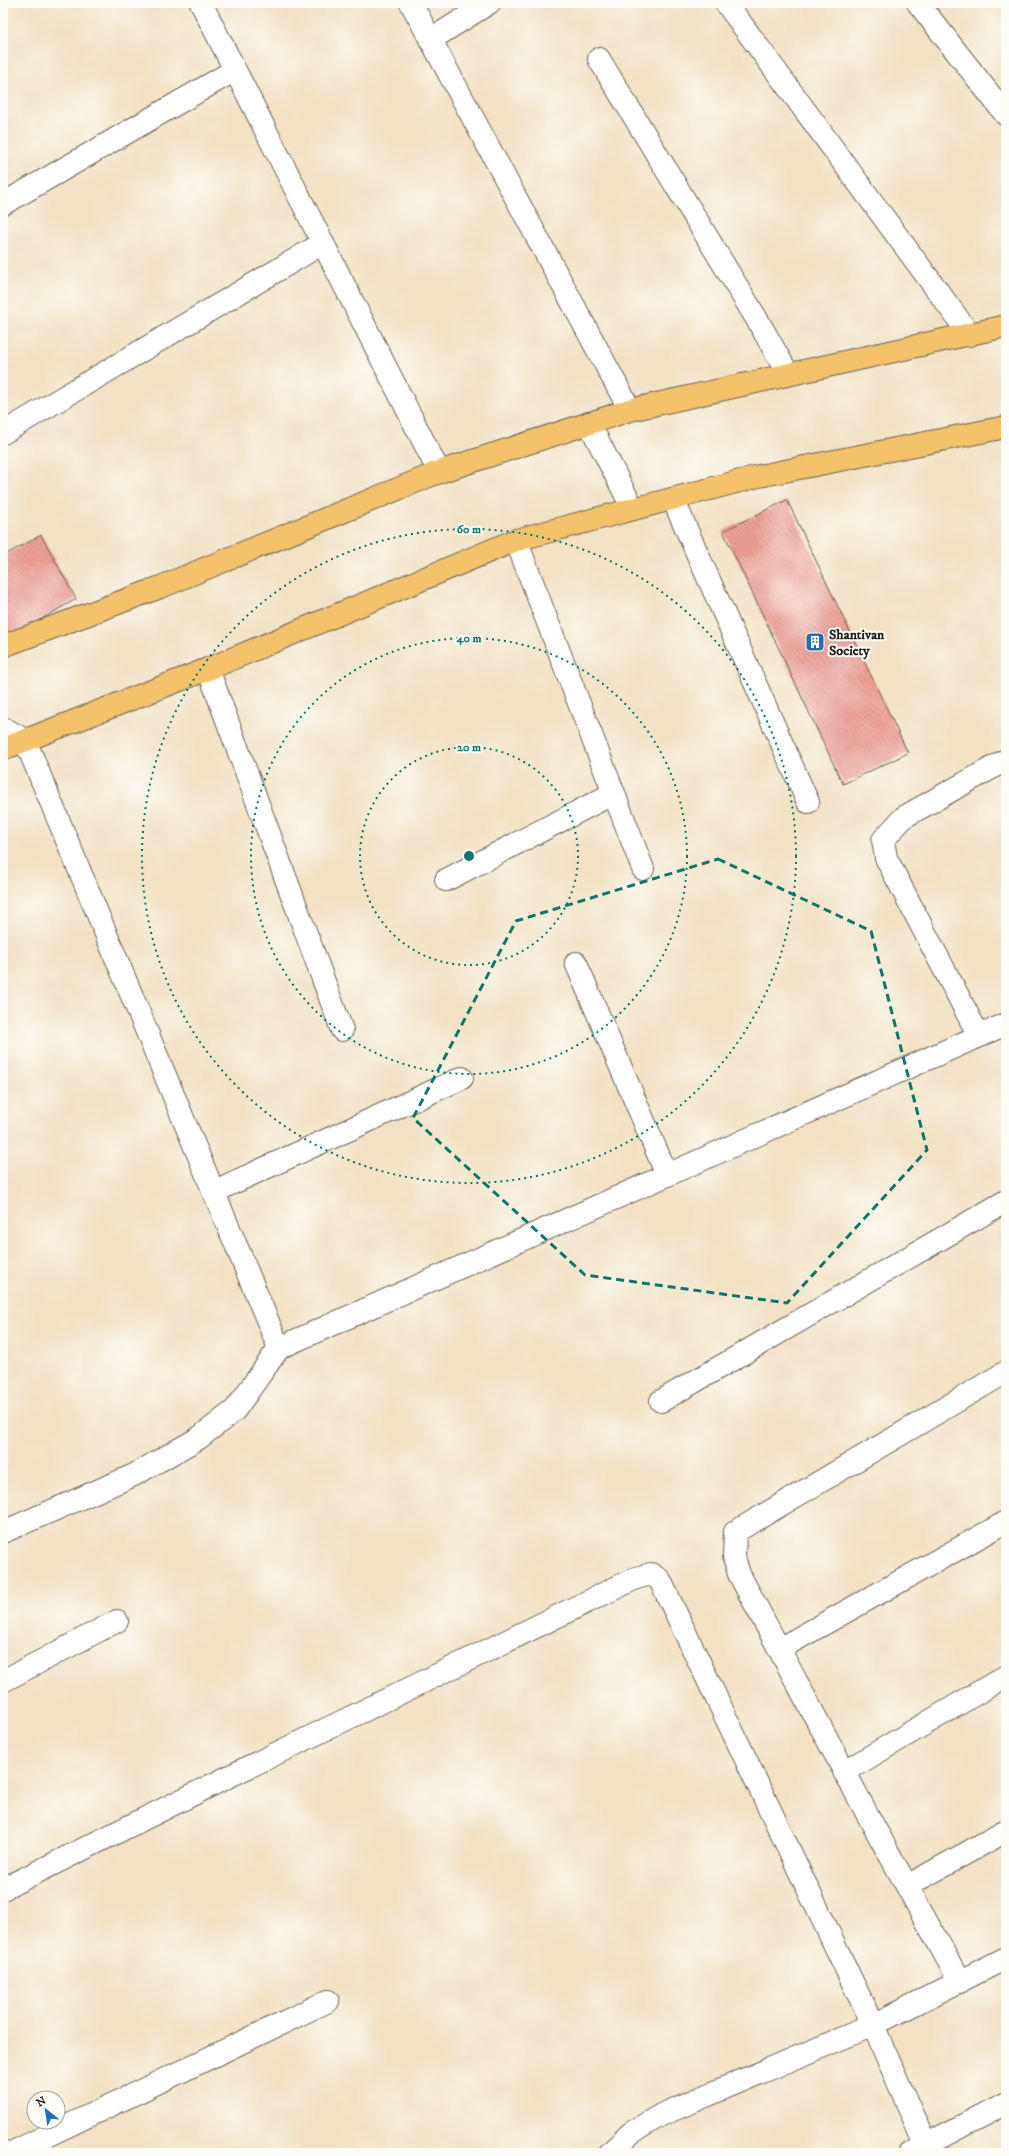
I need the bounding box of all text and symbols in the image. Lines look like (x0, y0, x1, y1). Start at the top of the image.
text: 60 m (457, 522, 481, 537)
place label: Shantivan Society (829, 626, 885, 660)
text: 40 m (456, 631, 481, 646)
building icon: Shantivan Society (804, 631, 826, 653)
text: 20 m (457, 740, 481, 755)
centre of rings (462, 849, 476, 863)
north arrow (26, 2090, 66, 2130)
text: N (34, 2094, 49, 2111)

